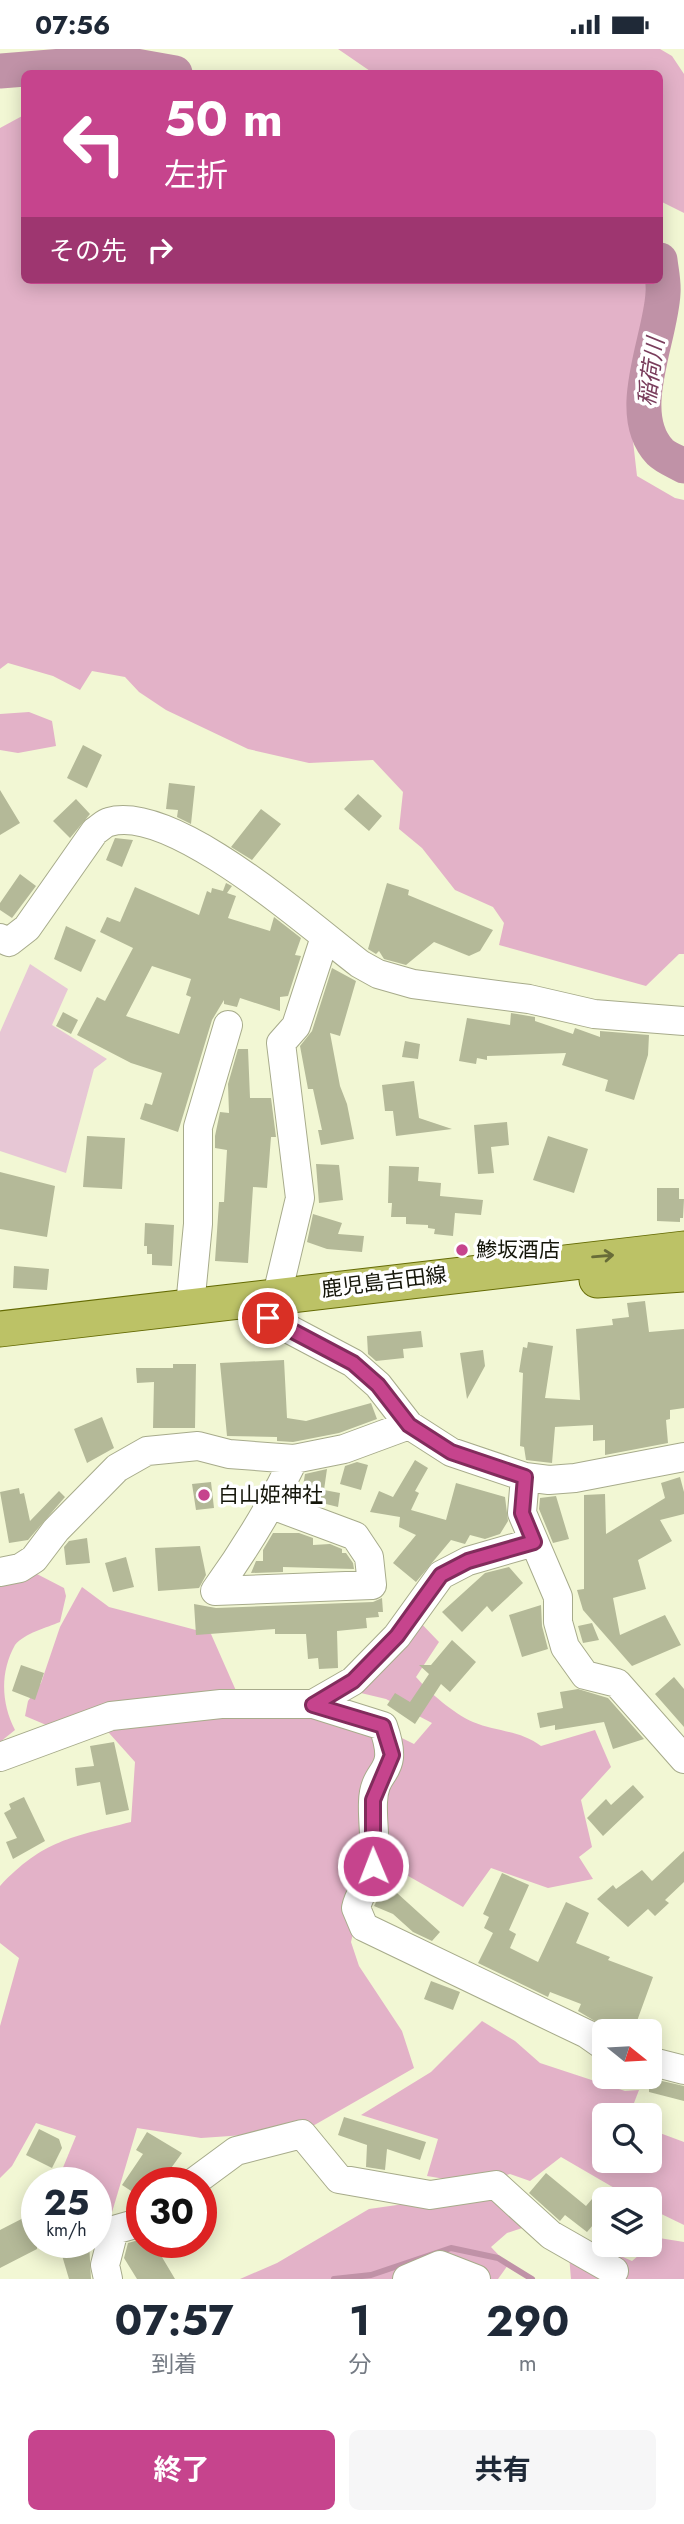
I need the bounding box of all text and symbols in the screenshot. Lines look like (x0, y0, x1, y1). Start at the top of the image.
text: 07:56 (35, 6, 110, 44)
text: 50 m (164, 84, 283, 154)
icon: left (49, 98, 140, 189)
text: 左折 (164, 152, 228, 198)
icon: right (141, 231, 179, 269)
text: その先 (49, 232, 127, 270)
water label: 稲荷川 (629, 332, 673, 409)
place label: 鯵坂酒店 (476, 1235, 560, 1265)
marker: 鯵坂酒店 (454, 1242, 470, 1258)
one-way arrow (591, 1249, 614, 1262)
street label: 鹿児島吉田線 (320, 1259, 448, 1305)
pin (238, 1288, 298, 1348)
icon: arrive (249, 1299, 287, 1337)
place label: 白山姫神社 (218, 1480, 323, 1510)
marker: 白山姫神社 (196, 1487, 212, 1503)
position arrow (336, 1829, 410, 1903)
north arrow (592, 2019, 662, 2089)
map controls (592, 2019, 662, 2257)
button: search (592, 2103, 662, 2173)
speed limit sign: 30 (126, 2167, 217, 2258)
text: 25 (44, 2178, 89, 2228)
button: layers (592, 2187, 662, 2257)
text: km/h (46, 2217, 87, 2243)
text: 07:57 (115, 2290, 234, 2351)
text: 1 (349, 2290, 370, 2351)
text: 290 (486, 2291, 569, 2352)
text: m (519, 2346, 537, 2380)
text: 到着 (151, 2347, 197, 2381)
text: 分 (348, 2347, 371, 2381)
button: 終了 (28, 2430, 335, 2510)
button: 共有 (349, 2430, 656, 2510)

